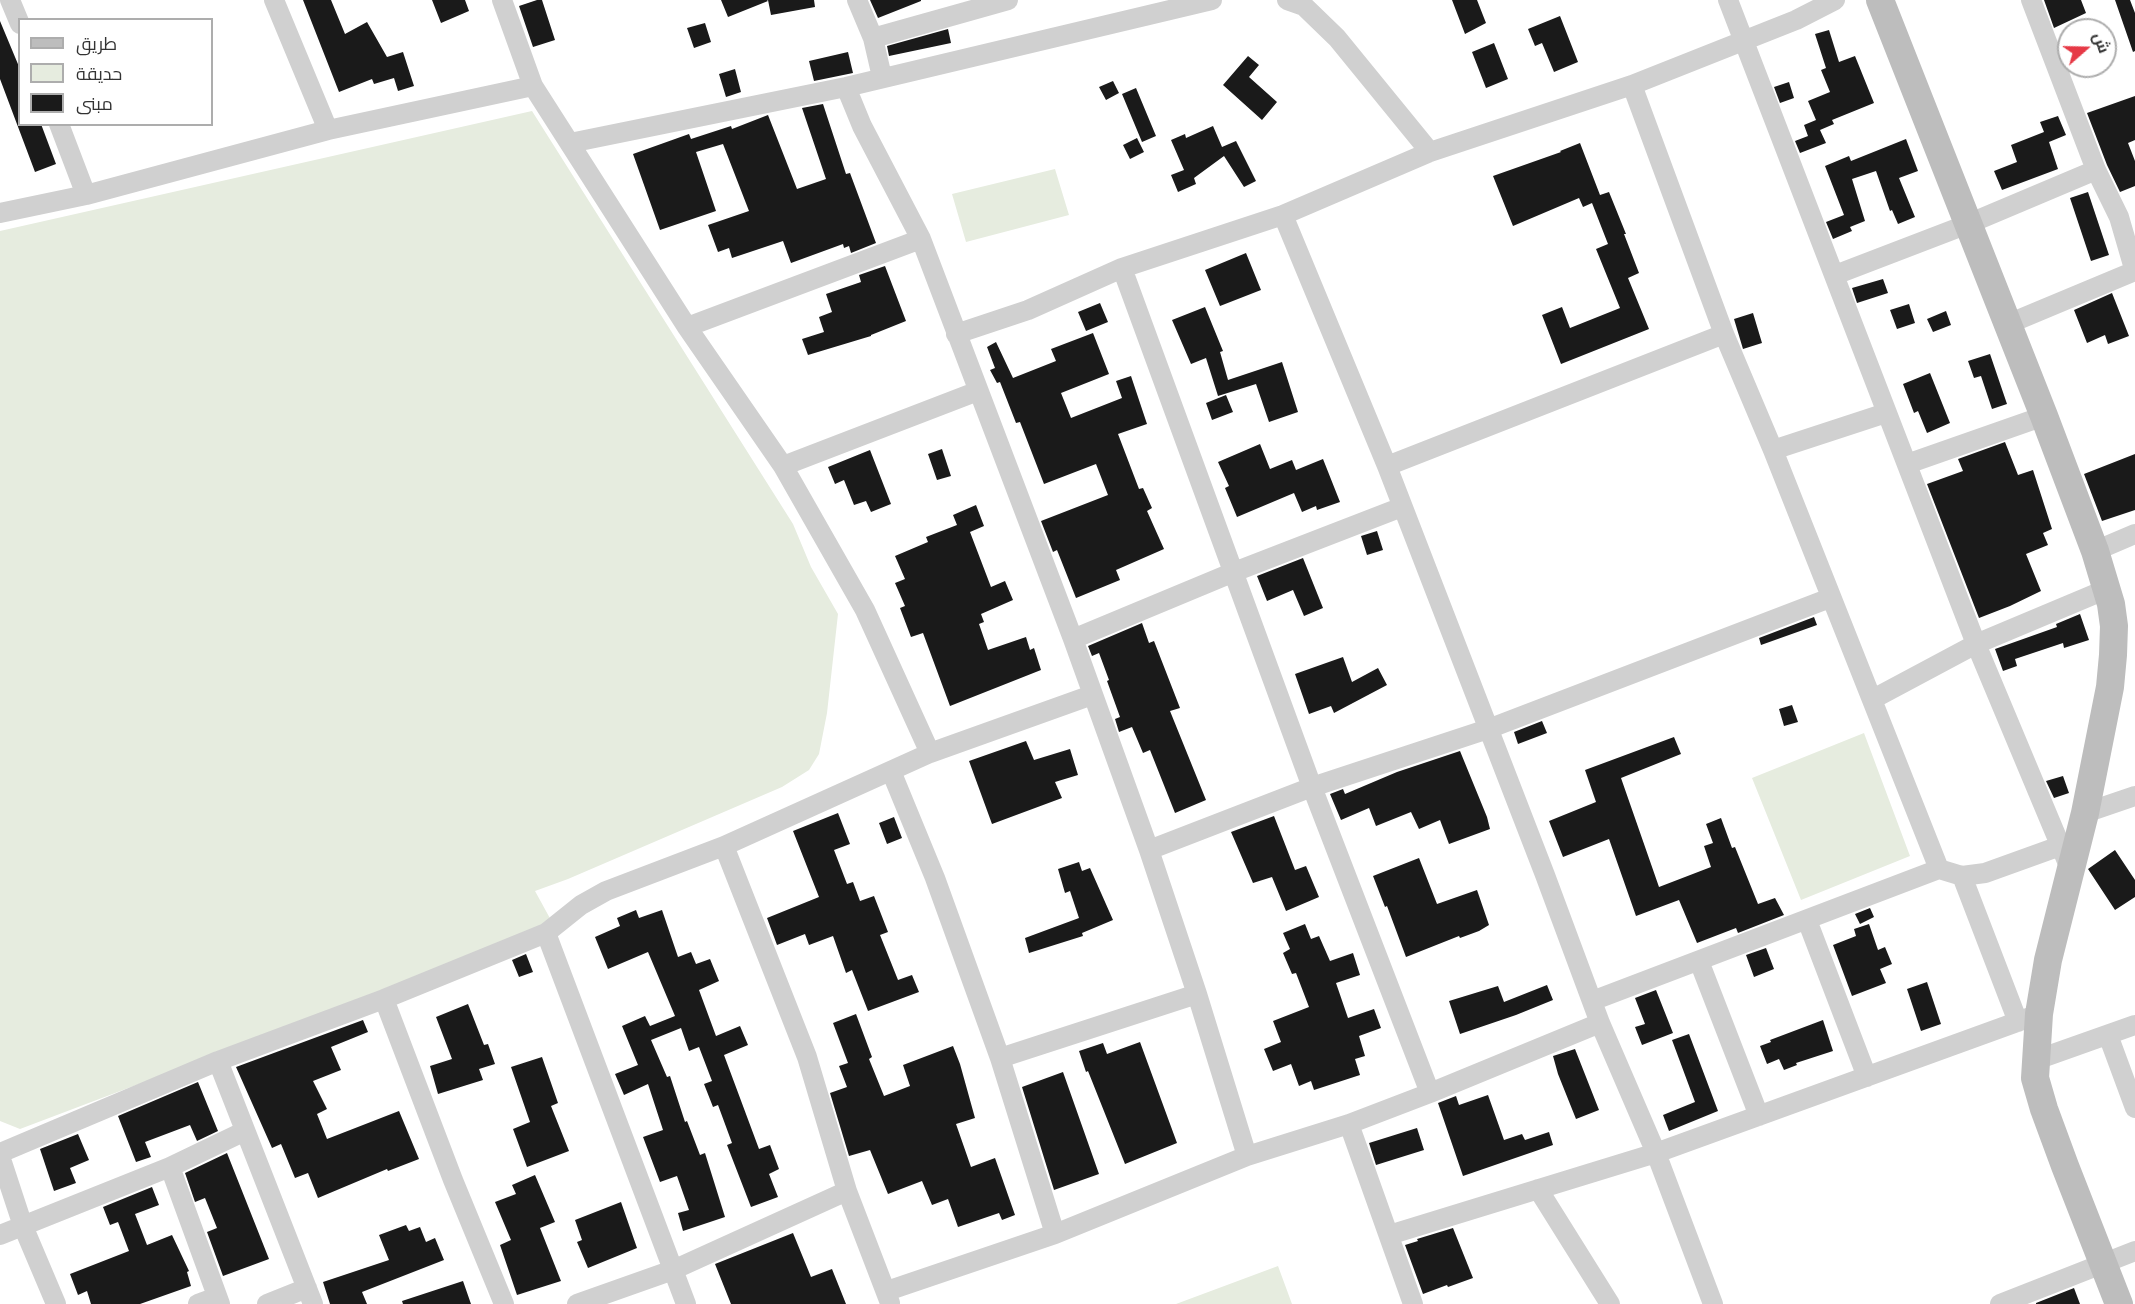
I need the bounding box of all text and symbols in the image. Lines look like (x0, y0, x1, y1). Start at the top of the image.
legend (18, 18, 213, 126)
north arrow (2057, 18, 2117, 78)
text: ش (2089, 29, 2115, 56)
text: طريق (76, 32, 117, 55)
text: حديقة (76, 62, 122, 85)
text: مبنى (76, 92, 113, 115)

